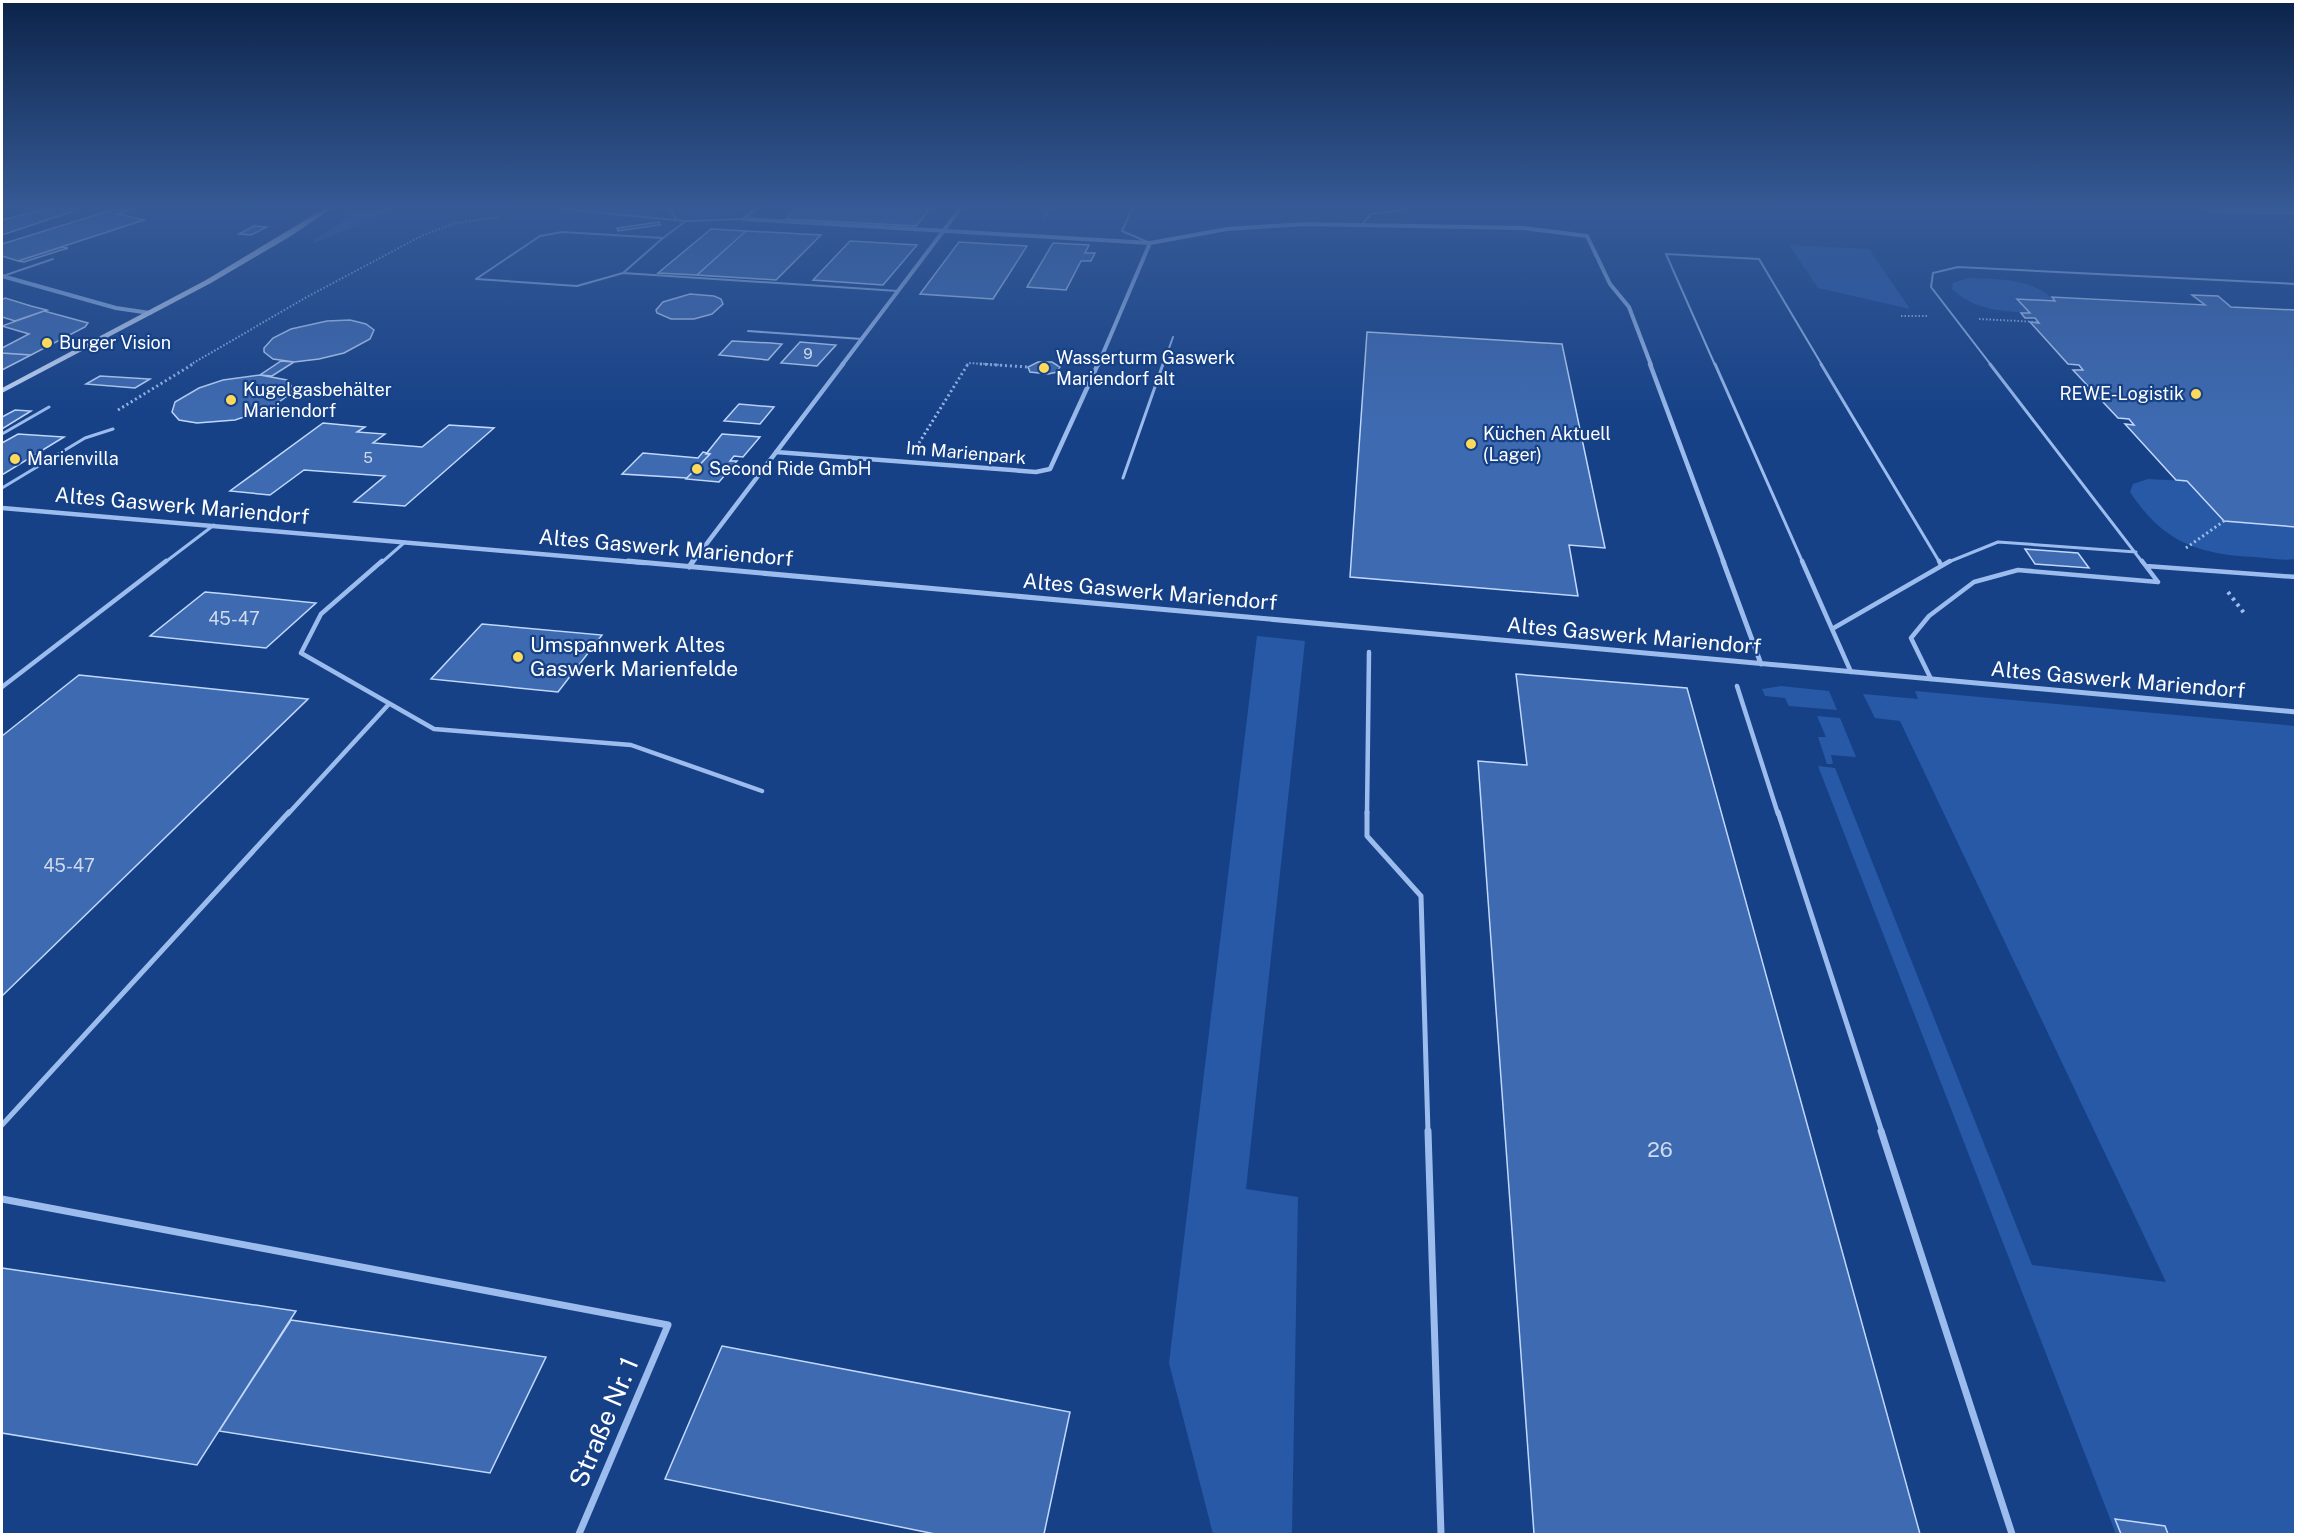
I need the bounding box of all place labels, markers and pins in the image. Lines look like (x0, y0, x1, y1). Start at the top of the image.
place label: Burger Vision (59, 332, 171, 353)
marker: Burger Vision (40, 336, 54, 350)
place label: Wasserturm Gaswerk Mariendorf alt (1056, 347, 1235, 389)
marker: Wasserturm Gaswerk Mariendorf alt (1037, 361, 1051, 375)
place label: Kugelgasbehälter Mariendorf (243, 379, 392, 421)
place label: REWE-Logistik (2059, 383, 2184, 404)
marker: REWE-Logistik (2189, 387, 2203, 401)
marker: Kugelgasbehälter Mariendorf (224, 393, 238, 407)
place label: Küchen Aktuell (Lager) (1483, 423, 1611, 465)
marker: Küchen Aktuell (Lager) (1464, 437, 1478, 451)
place label: Marienvilla (27, 448, 119, 469)
marker: Marienvilla (8, 452, 22, 466)
place label: Second Ride GmbH (709, 458, 872, 479)
marker: Second Ride GmbH (690, 462, 704, 476)
place label: Umspannwerk Altes Gaswerk Marienfelde (530, 632, 738, 681)
marker: Umspannwerk Altes Gaswerk Marienfelde (511, 650, 525, 664)

